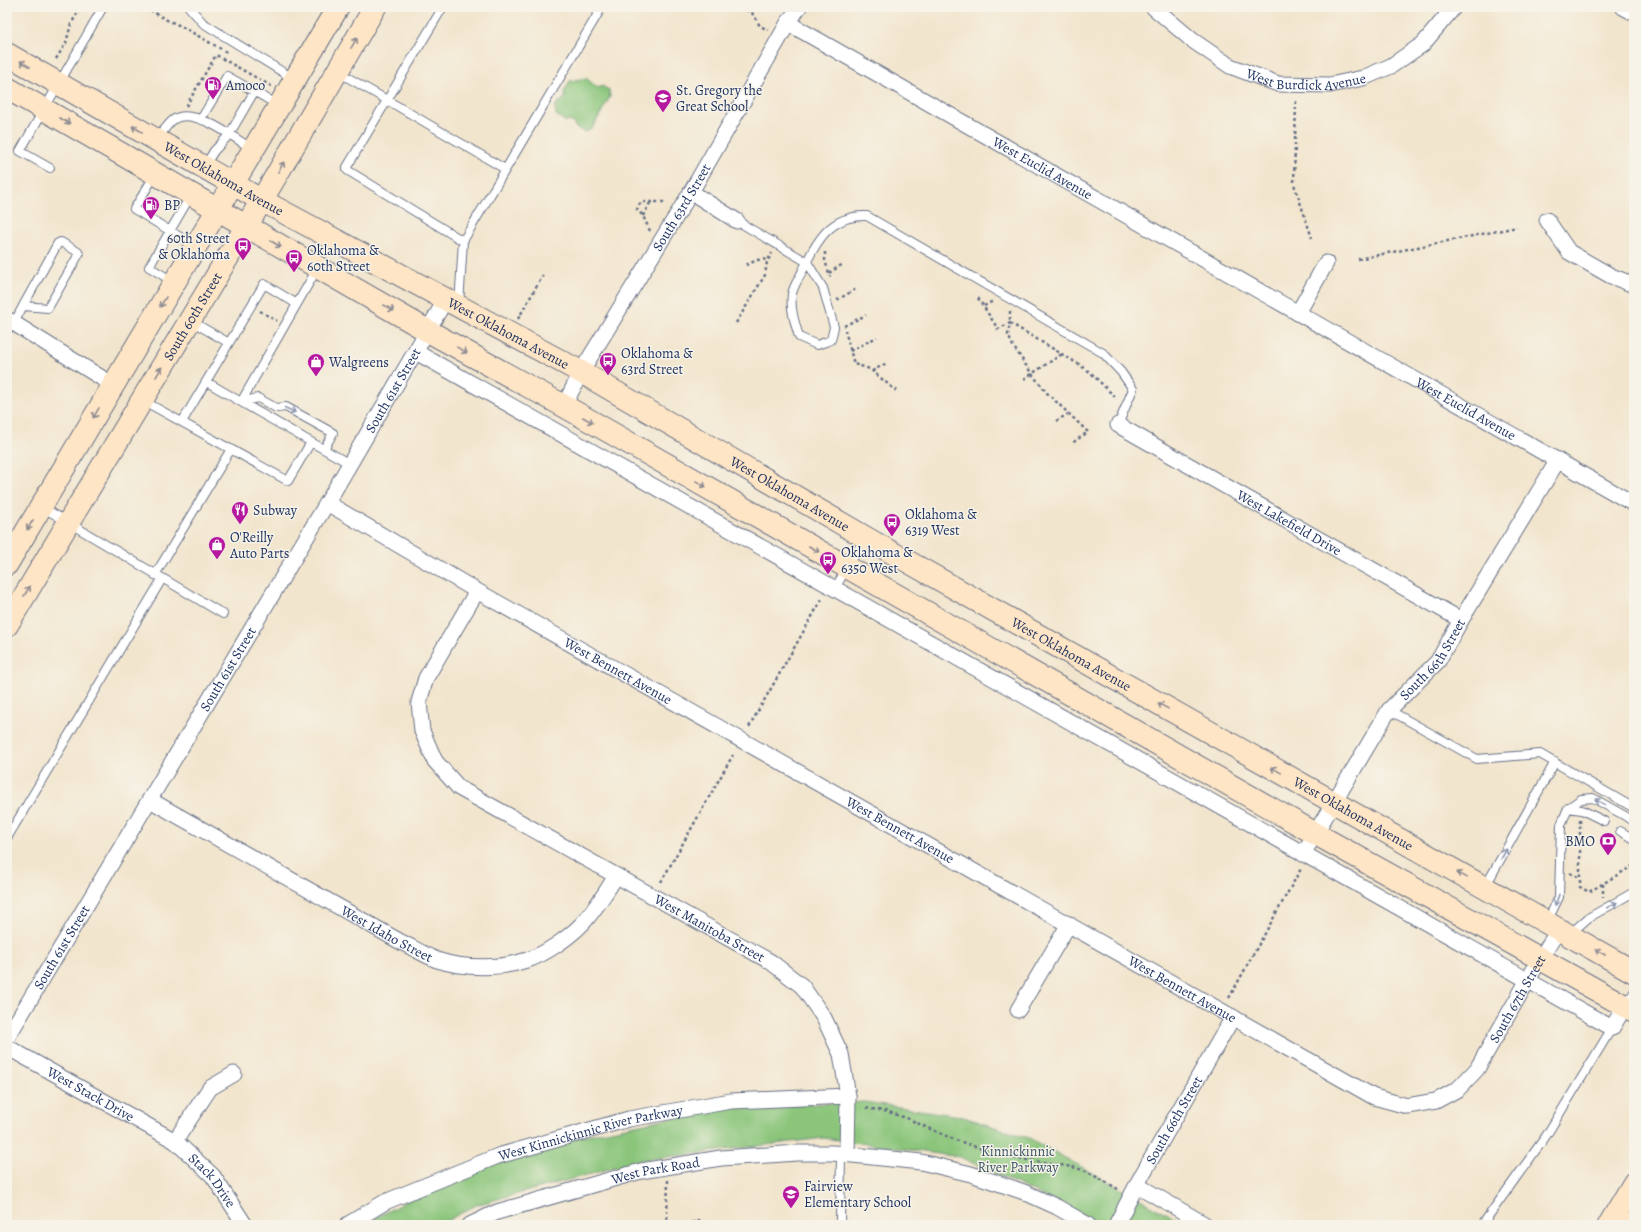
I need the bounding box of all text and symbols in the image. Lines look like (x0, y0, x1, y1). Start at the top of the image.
one-way arrow (351, 37, 359, 49)
one-way arrow (19, 60, 31, 68)
street label: West Burdick Avenue (1243, 64, 1368, 95)
fuel station icon: Amoco (203, 75, 223, 100)
place label: Amoco (225, 76, 265, 95)
place label: St. Gregory the Great School (676, 81, 762, 116)
school or university icon: St. Gregory the Great School (653, 88, 673, 113)
one-way arrow (59, 118, 71, 126)
one-way arrow (131, 125, 143, 133)
street label: West Euclid Avenue (988, 132, 1096, 204)
street label: West Oklahoma Avenue (159, 137, 287, 220)
street label: South 63rd Street (648, 160, 716, 255)
one-way arrow (277, 161, 285, 173)
fuel station icon: BP (141, 195, 161, 220)
place label: BP (164, 196, 180, 215)
place label: 60th Street & Oklahoma (158, 229, 230, 264)
bus stop icon: 60th Street & Oklahoma (233, 236, 253, 261)
one-way arrow (270, 241, 282, 249)
place label: Oklahoma & 60th Street (307, 241, 379, 276)
bus stop icon: Oklahoma & 60th Street (284, 248, 304, 273)
street label: South 60th Street (159, 269, 227, 364)
street label: West Oklahoma Avenue (443, 293, 572, 374)
one-way arrow (158, 296, 166, 308)
one-way arrow (383, 305, 395, 313)
street label: South 61st Street (361, 344, 426, 436)
place label: Oklahoma & 63rd Street (621, 344, 693, 379)
one-way arrow (456, 347, 468, 354)
bus stop icon: Oklahoma & 63rd Street (598, 351, 618, 376)
shop icon: Walgreens (306, 352, 326, 377)
place label: Walgreens (328, 353, 389, 372)
one-way arrow (156, 366, 164, 378)
street label: West Euclid Avenue (1411, 372, 1519, 445)
one-way arrow (92, 407, 100, 418)
one-way arrow (284, 407, 296, 414)
one-way arrow (582, 417, 594, 424)
street label: West Oklahoma Avenue (726, 451, 853, 536)
one-way arrow (695, 481, 707, 489)
street label: West Lakefield Drive (1232, 485, 1345, 560)
restaurant icon: Subway (230, 500, 250, 525)
place label: Subway (253, 501, 298, 520)
place label: Oklahoma & 6319 West (905, 505, 977, 540)
bus stop icon: Oklahoma & 6319 West (882, 512, 902, 537)
one-way arrow (26, 519, 34, 530)
place label: O'Reilly Auto Parts (229, 528, 289, 563)
shop icon: O'Reilly Auto Parts (207, 535, 227, 560)
place label: Oklahoma & 6350 West (841, 543, 913, 578)
one-way arrow (808, 545, 820, 553)
bus stop icon: Oklahoma & 6350 West (818, 550, 838, 575)
one-way arrow (24, 585, 32, 597)
street label: West Oklahoma Avenue (1007, 612, 1135, 696)
street label: South 66th Street (1395, 615, 1470, 704)
street label: South 61st Street (196, 623, 261, 715)
street label: West Bennett Avenue (560, 633, 675, 709)
one-way arrow (1157, 702, 1169, 710)
one-way arrow (1270, 766, 1282, 774)
street label: West Oklahoma Avenue (1289, 772, 1417, 855)
street label: West Bennett Avenue (842, 792, 958, 868)
one-way arrow (1594, 798, 1606, 805)
bank icon: BMO (1598, 831, 1618, 856)
place label: BMO (1565, 832, 1595, 851)
one-way arrow (1501, 848, 1508, 860)
one-way arrow (1456, 871, 1468, 878)
street label: West Manitoba Street (650, 889, 769, 967)
one-way arrow (1553, 894, 1560, 906)
one-way arrow (1606, 900, 1618, 908)
street label: South 61st Street (29, 901, 95, 993)
street label: West Idaho Street (337, 901, 436, 967)
one-way arrow (1594, 948, 1606, 956)
street label: West Bennett Avenue (1124, 951, 1240, 1028)
street label: South 67th Street (1485, 951, 1550, 1046)
street label: West Stack Drive (43, 1062, 138, 1126)
street label: South 66th Street (1141, 1072, 1207, 1168)
street label: West Kinnickinnic River Parkway (495, 1101, 685, 1166)
park label: Kinnickinnic River Parkway (977, 1142, 1059, 1177)
street label: Stack Drive (184, 1149, 240, 1211)
street label: West Park Road (608, 1153, 701, 1189)
place label: Fairview Elementary School (804, 1177, 912, 1212)
school or university icon: Fairview Elementary School (781, 1184, 801, 1209)

